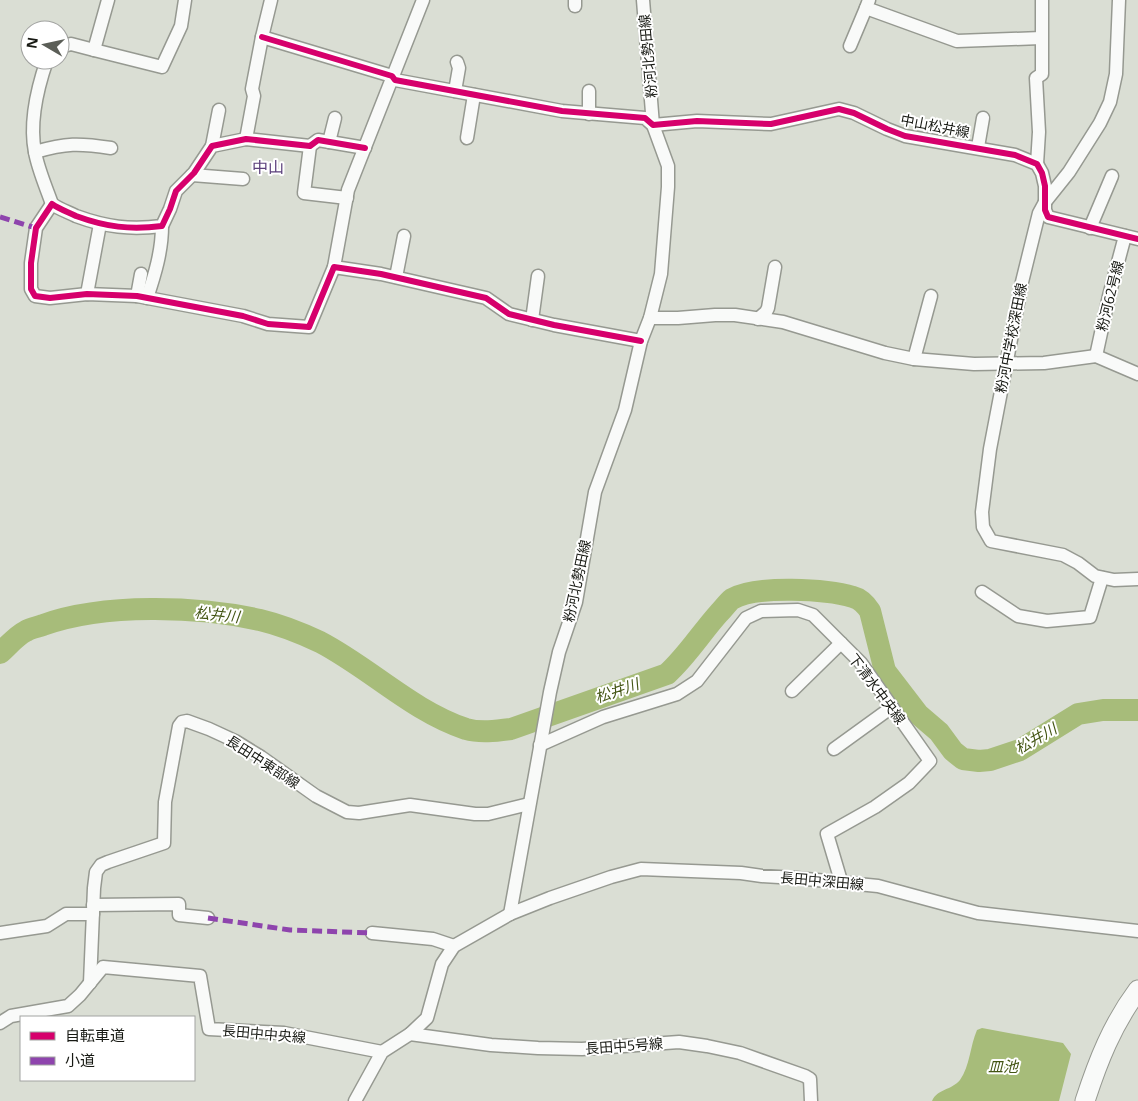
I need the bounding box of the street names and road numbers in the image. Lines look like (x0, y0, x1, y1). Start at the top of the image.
street label: 粉河北勢田線 (634, 13, 661, 99)
street label: 中山松井線 (899, 110, 971, 142)
street label: 粉河62号線 (1092, 259, 1127, 333)
street label: 粉河中学校深田線 (990, 281, 1031, 395)
street label: 粉河北勢田線 (558, 538, 595, 624)
street label: 下清水中央線 (845, 649, 910, 728)
street label: 長田中東部線 (223, 731, 304, 792)
street label: 長田中深田線 (779, 867, 865, 894)
street label: 長田中中央線 (221, 1020, 307, 1047)
street label: 長田中5号線 (584, 1033, 664, 1058)

